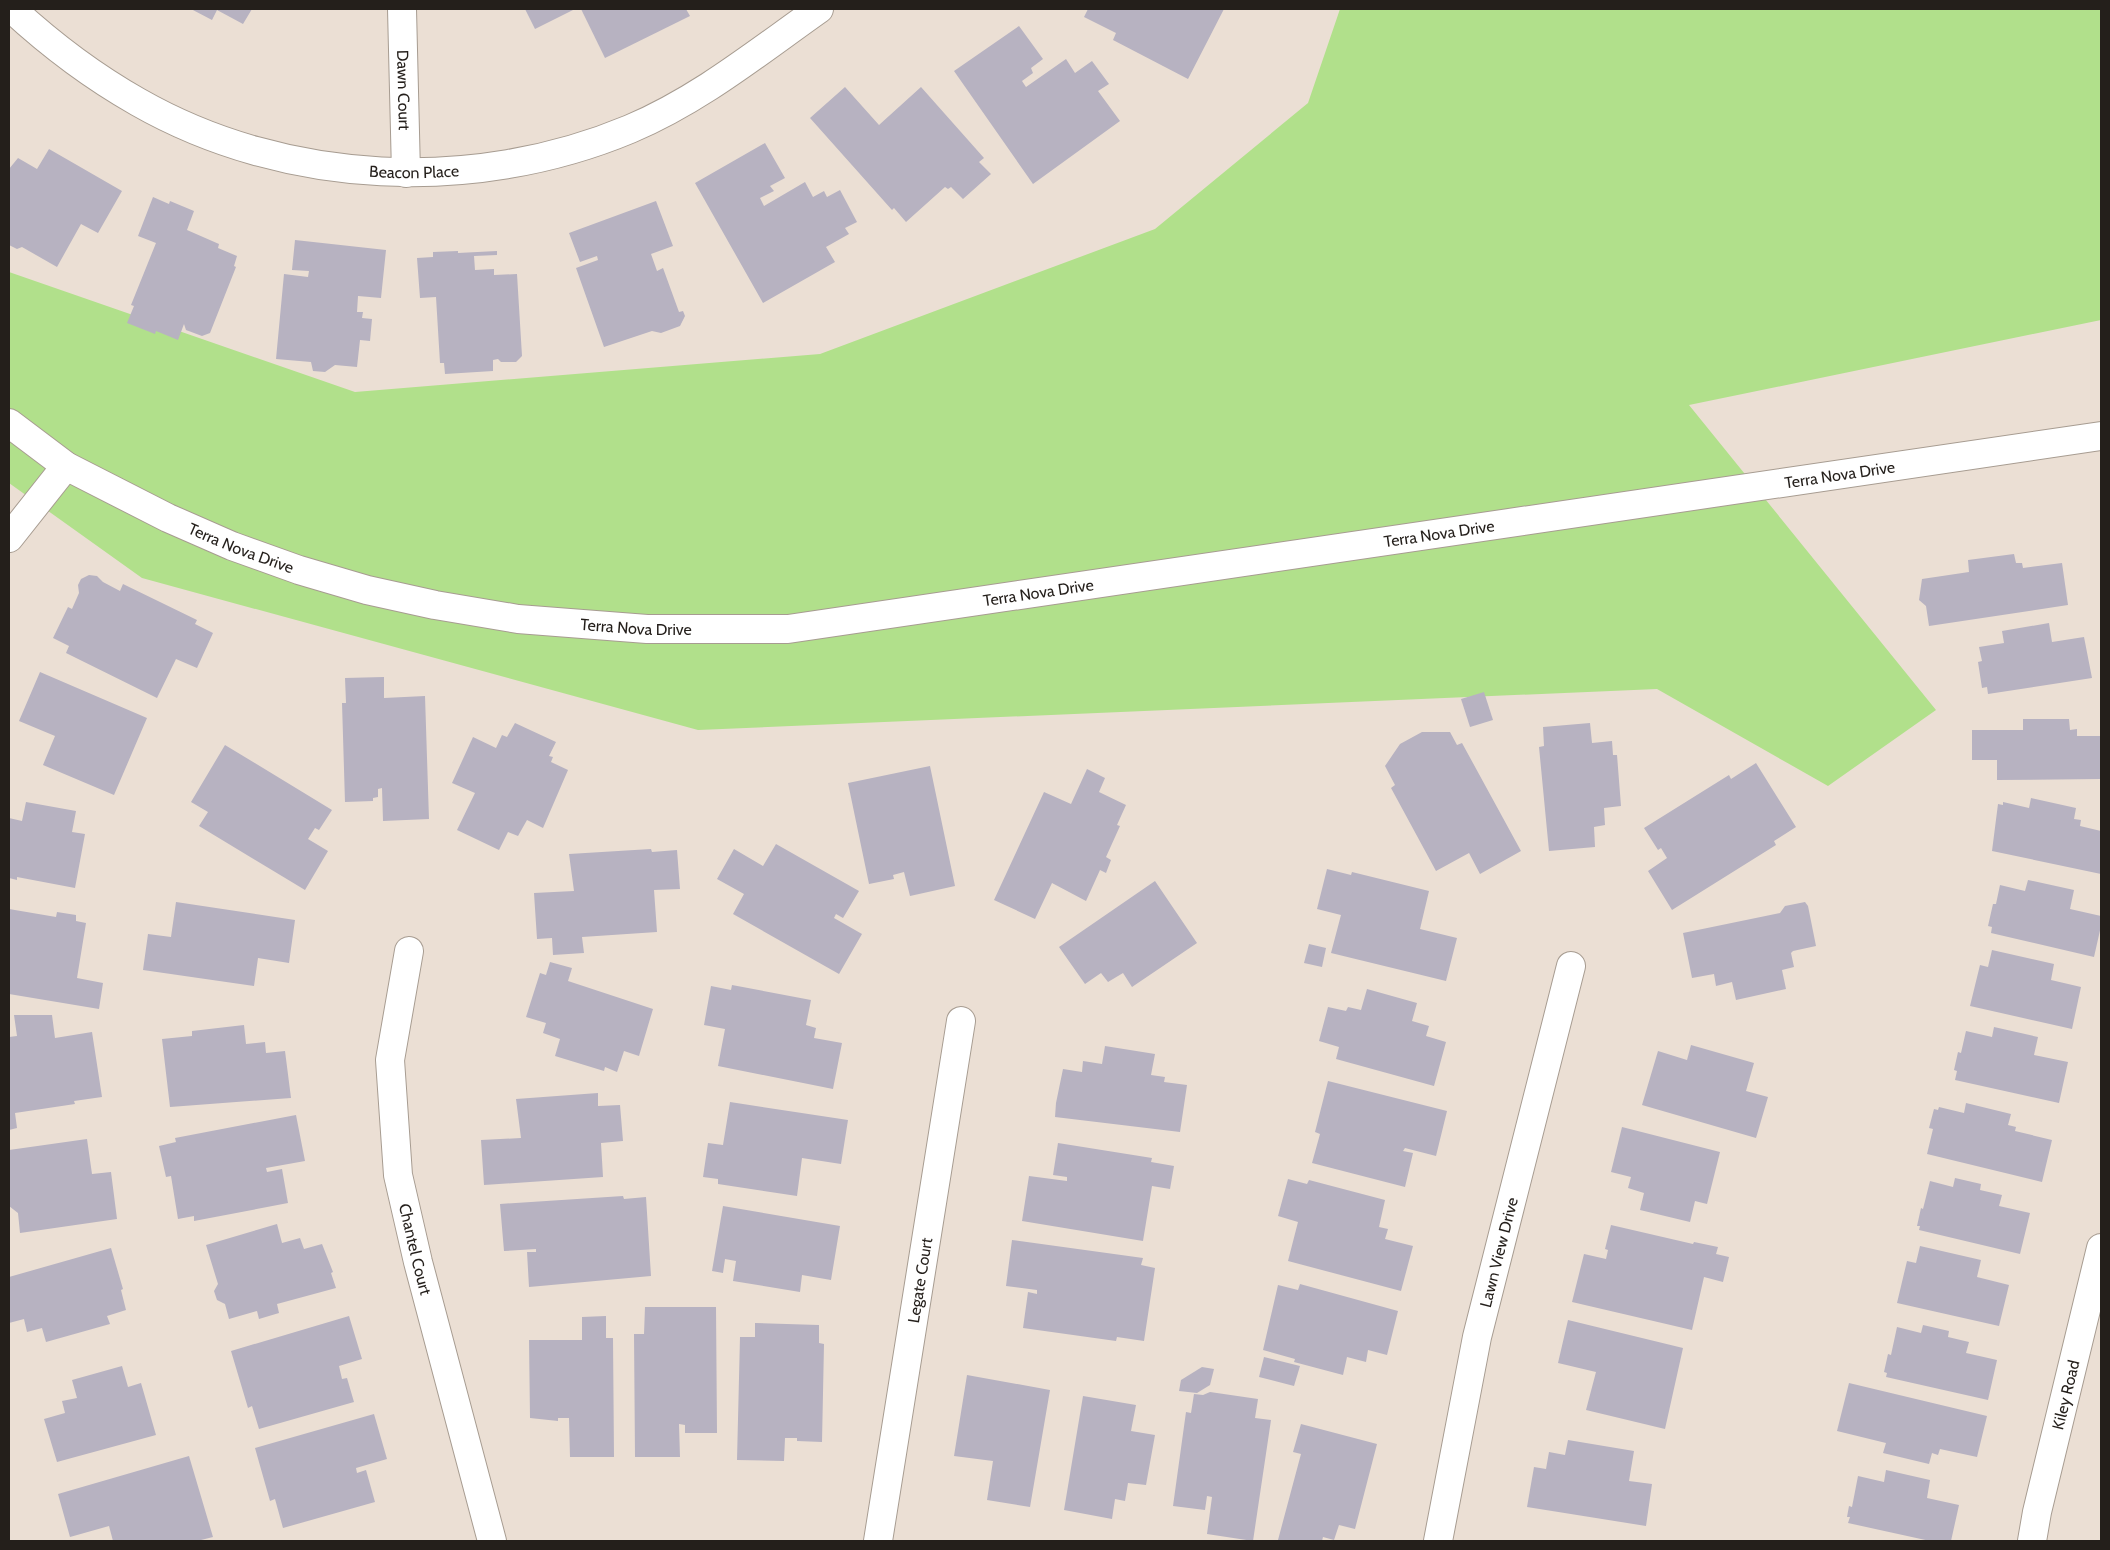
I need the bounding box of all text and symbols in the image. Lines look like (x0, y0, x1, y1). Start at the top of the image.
street label: Dawn Court (393, 50, 414, 131)
street label: Beacon Place (369, 161, 460, 182)
street label: Terra Nova Drive (1783, 457, 1896, 492)
street label: Terra Nova Drive (1382, 516, 1496, 551)
street label: Terra Nova Drive (186, 519, 296, 577)
street label: Terra Nova Drive (982, 575, 1095, 610)
street label: Terra Nova Drive (580, 614, 692, 639)
street label: Lawn View Drive (1475, 1195, 1522, 1309)
street label: Chantel Court (395, 1202, 436, 1297)
street label: Legate Court (903, 1236, 936, 1324)
street label: Kiley Road (2048, 1358, 2083, 1432)

